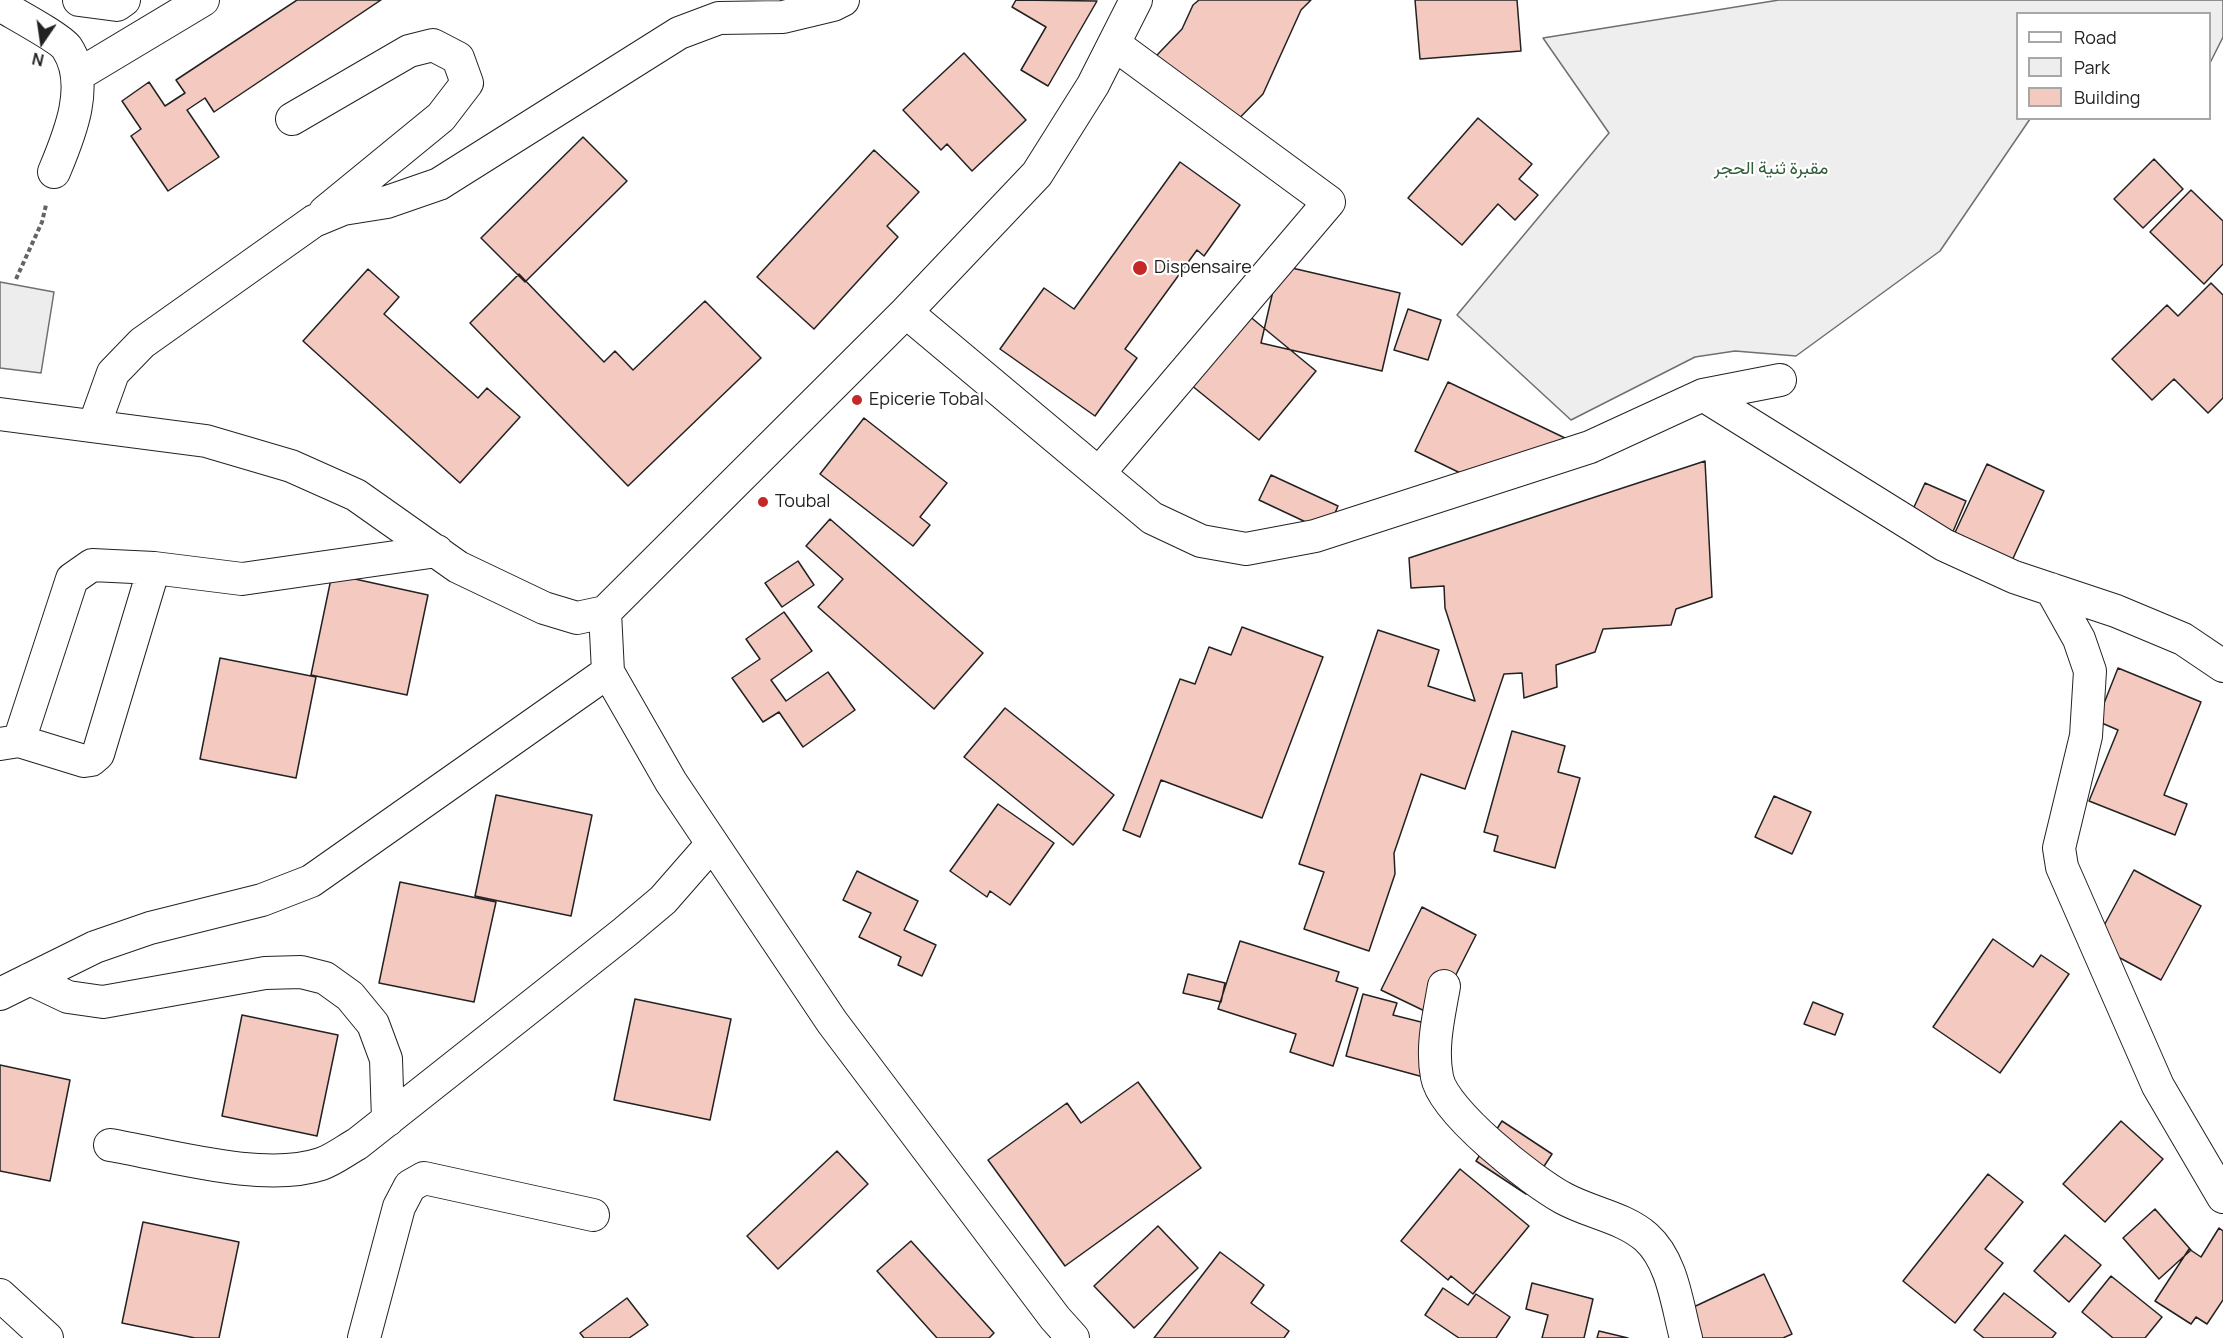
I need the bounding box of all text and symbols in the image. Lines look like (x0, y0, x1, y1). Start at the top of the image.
north arrow (12, 12, 72, 72)
legend (2016, 12, 2211, 120)
text: Road (2074, 25, 2117, 49)
text: N (30, 48, 46, 72)
text: Park (2074, 55, 2110, 79)
text: Building (2074, 85, 2140, 109)
park label: مقبرة ثنية الحجر (1714, 158, 1828, 180)
place label: Dispensaire (1154, 257, 1252, 279)
marker: Dispensaire (1131, 259, 1149, 277)
place label: Epicerie Tobal (869, 389, 984, 411)
marker: Epicerie Tobal (850, 393, 864, 407)
place label: Toubal (775, 491, 830, 513)
marker: Toubal (756, 495, 770, 509)

